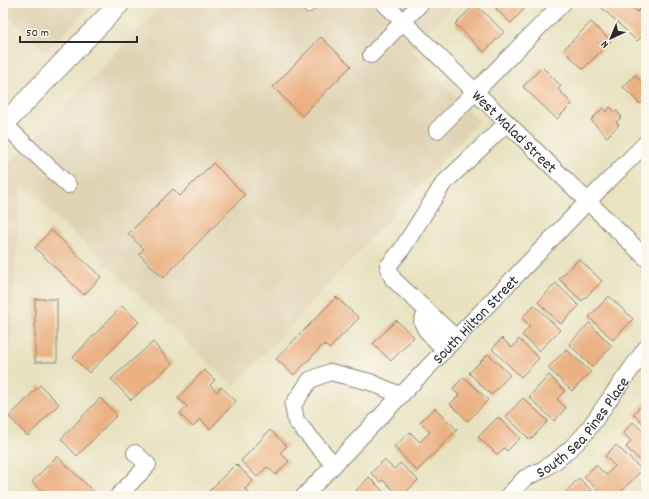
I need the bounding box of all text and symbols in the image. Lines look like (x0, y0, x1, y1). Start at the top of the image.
scale bar (20, 18, 137, 44)
north arrow (591, 18, 631, 58)
text: 50 m (26, 25, 49, 42)
text: N (598, 36, 613, 51)
street label: West Malad Street (466, 86, 561, 179)
street label: South Hilton Street (428, 271, 525, 370)
street label: South Sea Pines Place (533, 373, 636, 485)

